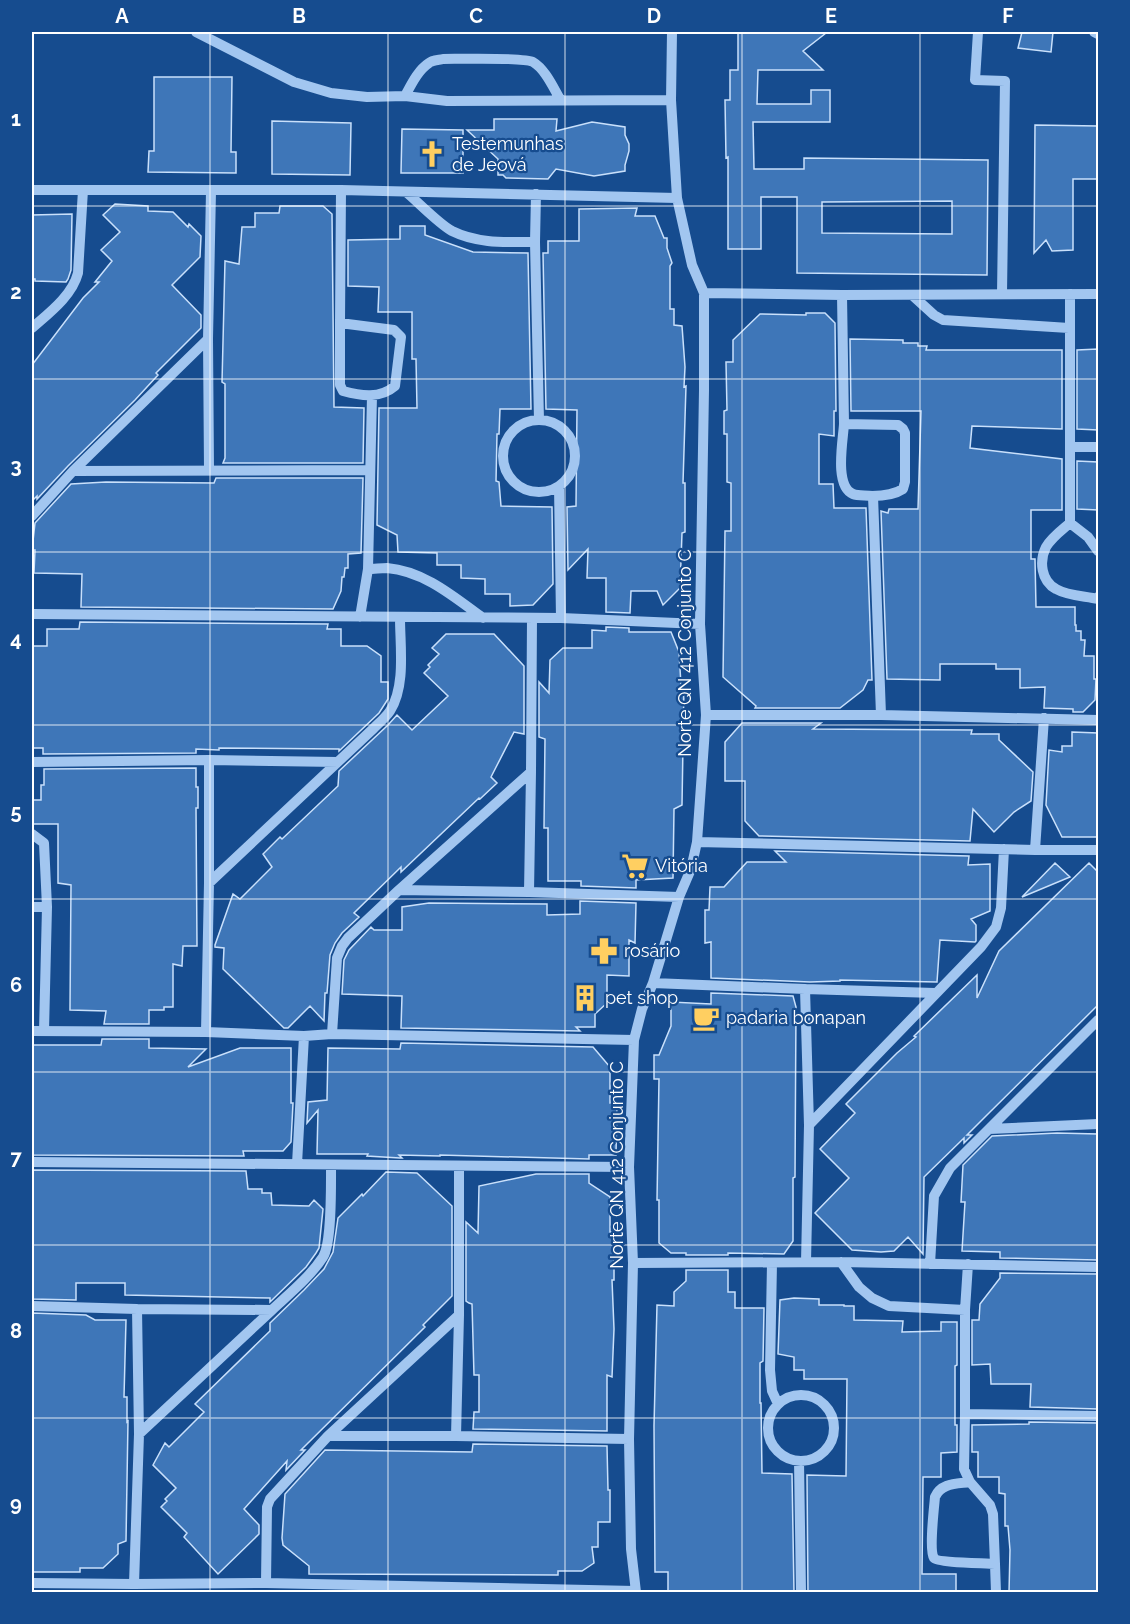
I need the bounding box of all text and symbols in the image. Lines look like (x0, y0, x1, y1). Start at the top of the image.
text: A (115, 4, 129, 28)
text: B (292, 4, 306, 28)
text: C (469, 4, 483, 28)
text: D (647, 4, 661, 28)
text: E (825, 4, 837, 28)
text: F (1002, 4, 1014, 28)
text: 1 (11, 107, 21, 131)
place label: Testemunhas de Jeová (452, 133, 564, 175)
church icon: Testemunhas de Jeová (417, 139, 447, 169)
text: 2 (10, 280, 22, 304)
text: 3 (10, 454, 22, 478)
street label: Norte QN 412 Conjunto C (674, 549, 695, 757)
text: 4 (10, 627, 22, 651)
text: 5 (10, 800, 22, 824)
supermarket icon: Vitória (620, 851, 650, 881)
place label: Vitória (655, 855, 708, 876)
pharmacy icon: rosário (589, 936, 619, 966)
place label: rosário (624, 940, 680, 961)
text: 6 (10, 973, 22, 997)
building icon: pet shop (570, 983, 600, 1013)
place label: pet shop (605, 987, 678, 1008)
cafe icon: padaria bonapan (691, 1003, 721, 1033)
place label: padaria bonapan (726, 1007, 866, 1028)
street label: Norte QN 412 Conjunto C (606, 1061, 627, 1269)
text: 7 (10, 1146, 22, 1170)
text: 8 (10, 1319, 22, 1343)
text: 9 (10, 1492, 22, 1516)

